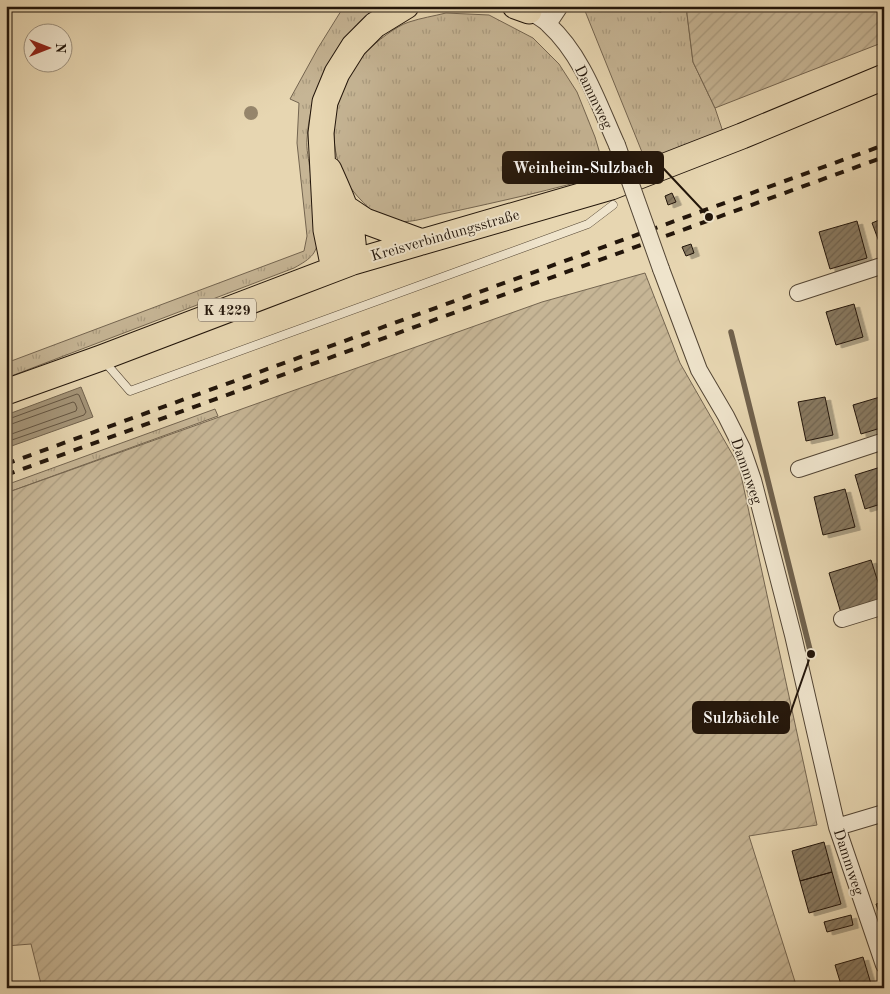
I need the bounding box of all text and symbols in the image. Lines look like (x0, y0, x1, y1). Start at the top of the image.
north arrow (22, 22, 72, 72)
text: N (53, 43, 67, 54)
street label: Dammweg (571, 63, 614, 132)
callout: Weinheim-Sulzbach (503, 152, 663, 183)
text: Weinheim-Sulzbach (513, 161, 653, 177)
street label: Kreisverbindungsstraße (369, 208, 521, 265)
road number: K 4229 (198, 298, 256, 322)
street label: Dammweg (727, 436, 764, 506)
callout: Sulzbächle (693, 702, 789, 733)
text: Sulzbächle (703, 711, 779, 727)
street label: Dammweg (830, 827, 865, 898)

